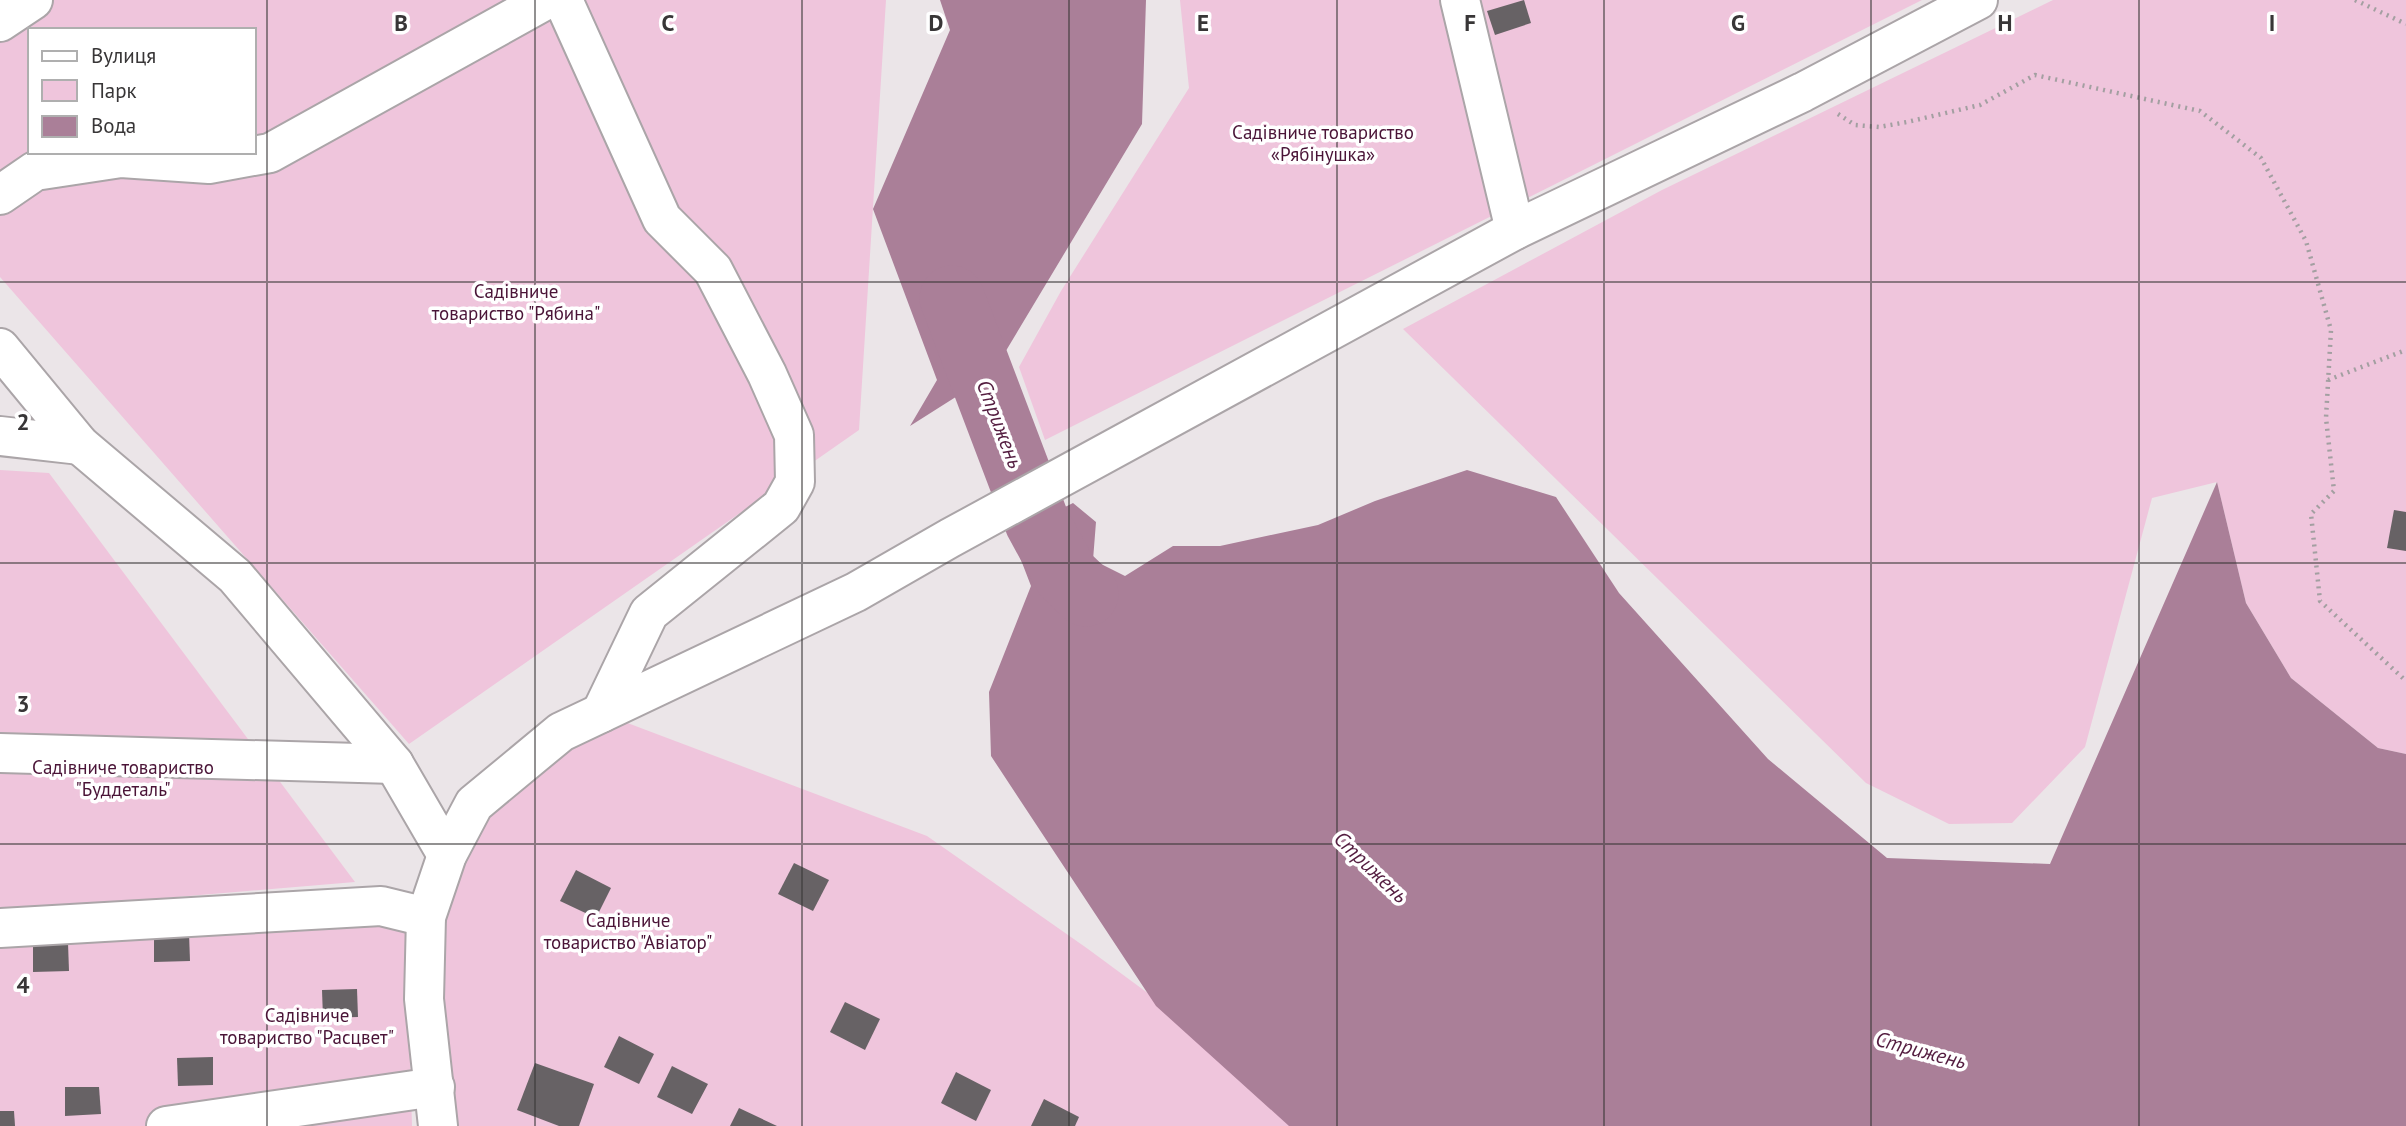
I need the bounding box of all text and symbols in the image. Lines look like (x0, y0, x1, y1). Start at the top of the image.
text: B (394, 8, 408, 37)
text: C (662, 8, 675, 37)
text: D (929, 8, 943, 37)
text: E (1197, 8, 1209, 37)
text: F (1464, 8, 1476, 37)
text: G (1731, 8, 1745, 37)
text: H (1998, 8, 2012, 37)
text: I (2269, 8, 2275, 37)
legend (28, 28, 256, 154)
text: Вулиця (91, 42, 156, 69)
text: Парк (91, 77, 137, 104)
text: Вода (91, 112, 136, 139)
park label: Садівниче товариство «Рябінушка» (1232, 120, 1414, 166)
park label: Садівниче товариство "Рябина" (432, 279, 600, 325)
water label: Стрижень (971, 376, 1029, 472)
text: 2 (16, 407, 30, 436)
text: 3 (16, 689, 30, 718)
park label: Садівниче товариство "Буддеталь" (32, 755, 214, 801)
water label: Стрижень (1328, 825, 1414, 909)
park label: Садівниче товариство "Авіатор" (544, 908, 712, 954)
text: 4 (16, 970, 30, 999)
park label: Садівниче товариство "Расцвет" (220, 1003, 394, 1049)
water label: Стрижень (1873, 1025, 1969, 1075)

